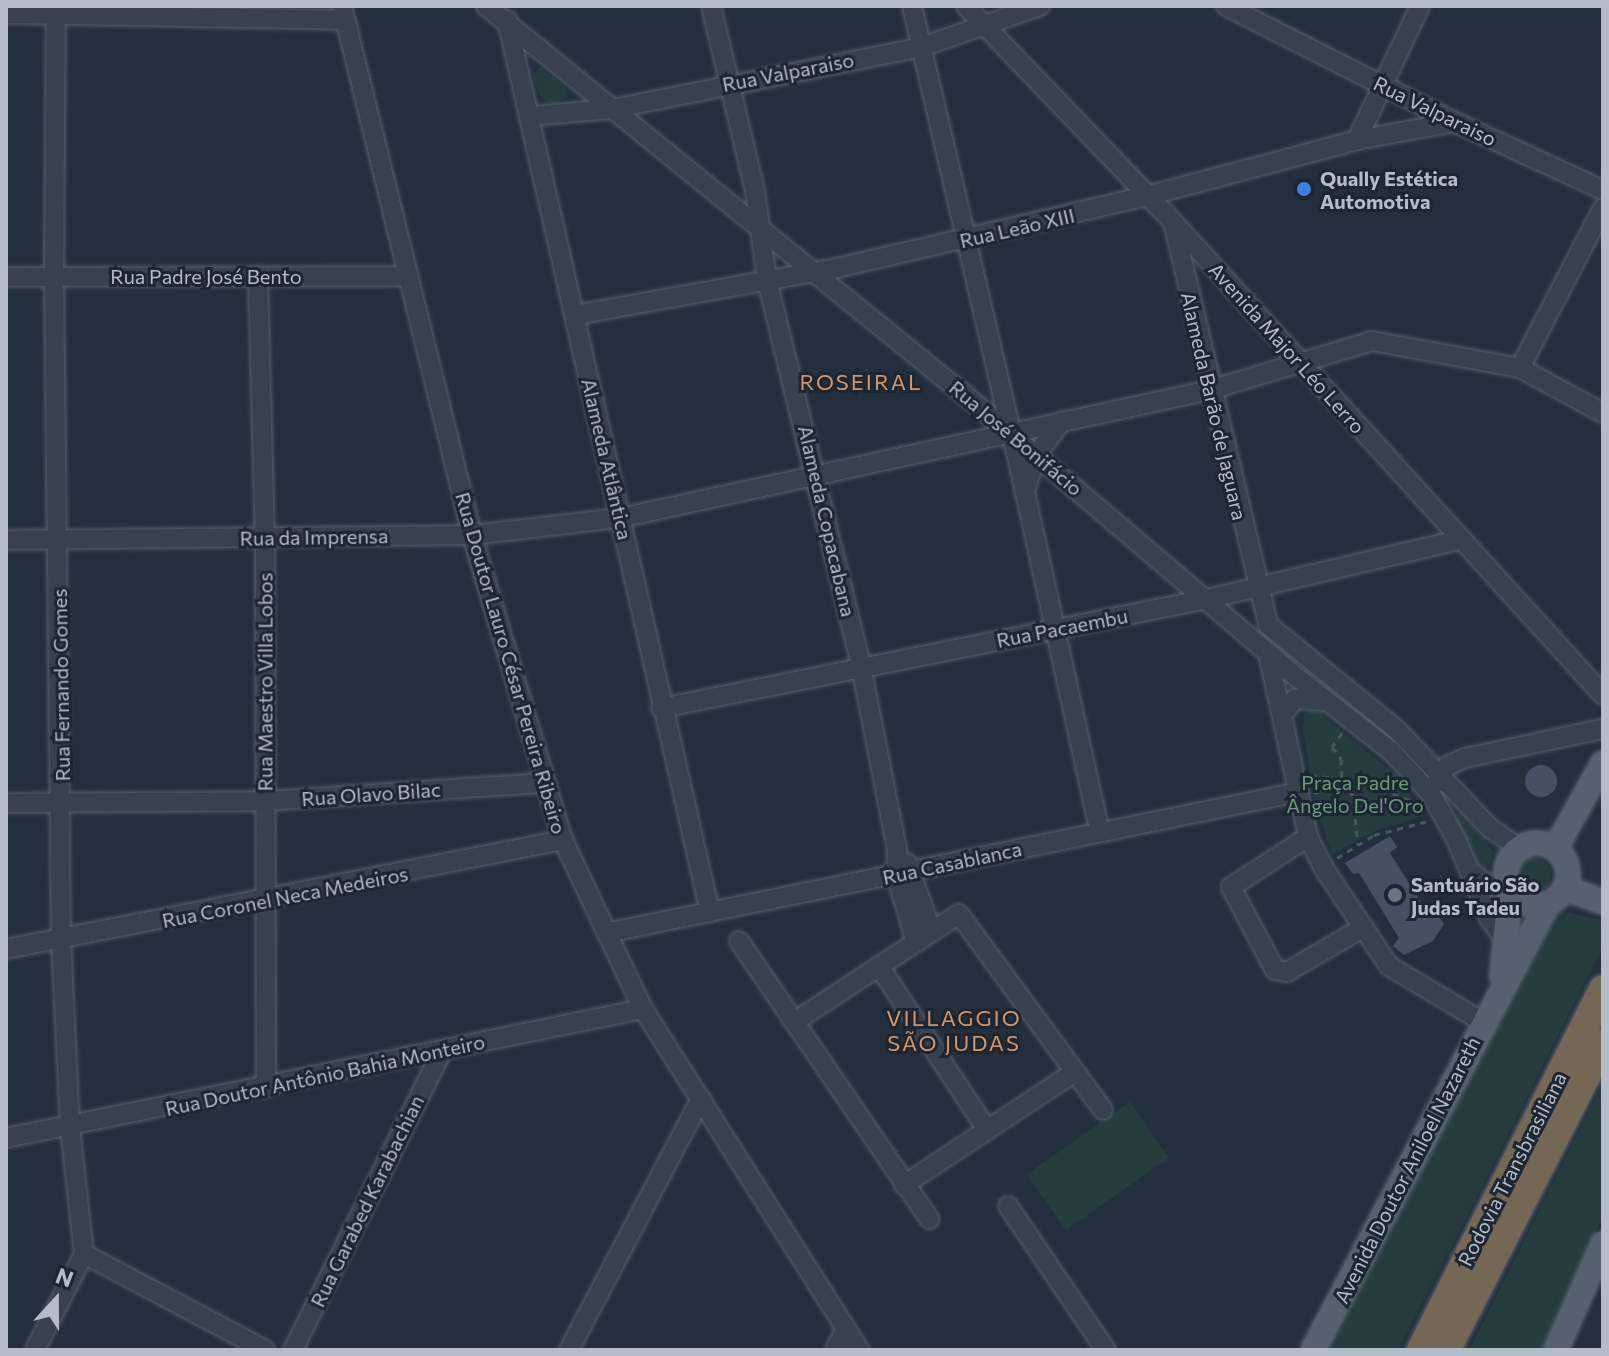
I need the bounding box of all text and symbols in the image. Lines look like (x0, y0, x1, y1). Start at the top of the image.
street label: Rua Valparaiso (720, 47, 856, 97)
street label: Rua Valparaiso (1370, 71, 1500, 151)
place label: Qually Estética Automotiva (1320, 166, 1458, 213)
marker: Qually Estética Automotiva (1295, 180, 1313, 198)
street label: Rua Leão XIII (957, 203, 1077, 253)
street label: Avenida Major Léo Lerro (1204, 258, 1370, 438)
street label: Rua Padre José Bento (110, 264, 302, 288)
street label: Alameda Barão de Jaguara (1176, 290, 1252, 522)
district label: ROSEIRAL (800, 369, 922, 395)
street label: Rua José Bonifácio (945, 375, 1087, 501)
street label: Alameda Atlântica (577, 376, 637, 542)
street label: Alameda Copacabana (793, 423, 861, 619)
street label: Rua Doutor Lauro César Pereira Ribeiro (451, 489, 571, 837)
street label: Rua da Imprensa (239, 524, 389, 550)
street label: Rua Maestro Villa Lobos (253, 573, 277, 791)
street label: Rua Fernando Gomes (47, 588, 75, 782)
street label: Rua Pacaembu (994, 604, 1130, 652)
park label: Praça Padre Ângelo Del'Oro (1286, 770, 1424, 817)
street label: Rua Olavo Bilac (301, 777, 441, 811)
street label: Rua Casablanca (880, 837, 1024, 889)
street label: Rua Coronel Neca Medeiros (160, 861, 410, 933)
place label: Santuário São Judas Tadeu (1411, 872, 1539, 919)
marker: Santuário São Judas Tadeu (1386, 886, 1404, 904)
district label: VILLAGGIO SÃO JUDAS (886, 1004, 1022, 1056)
street label: Rua Doutor Antônio Bahia Monteiro (163, 1029, 487, 1121)
street label: Avenida Doutor Aniloel Nazareth (1329, 1033, 1485, 1307)
street label: Rodovia Transbrasiliana (1453, 1068, 1571, 1270)
street label: Rua Garabed Karabachian (305, 1091, 429, 1311)
north arrow (16, 1260, 96, 1340)
text: N (52, 1262, 77, 1293)

